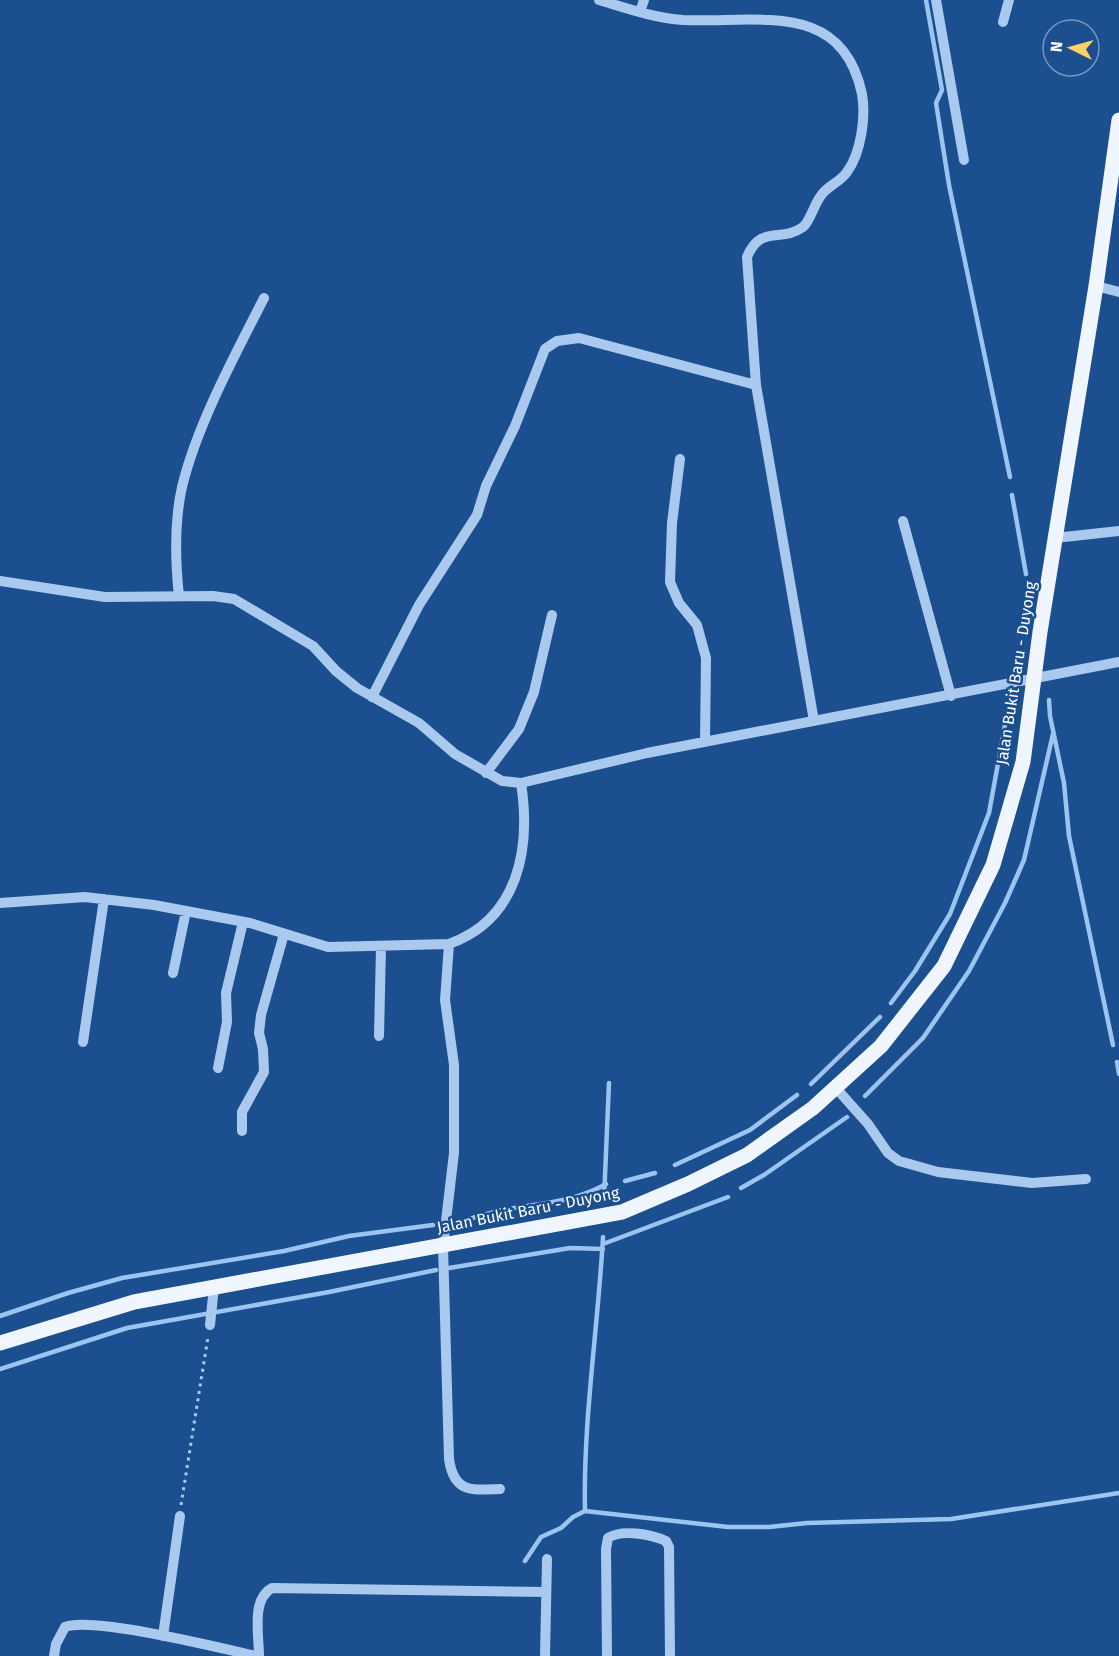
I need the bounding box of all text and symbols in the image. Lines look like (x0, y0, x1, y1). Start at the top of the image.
north arrow (1041, 18, 1101, 78)
text: N (1047, 41, 1066, 53)
street label: Jalan Bukit Baru - Duyong (992, 579, 1040, 766)
street label: Jalan Bukit Baru - Duyong (435, 1183, 621, 1237)

